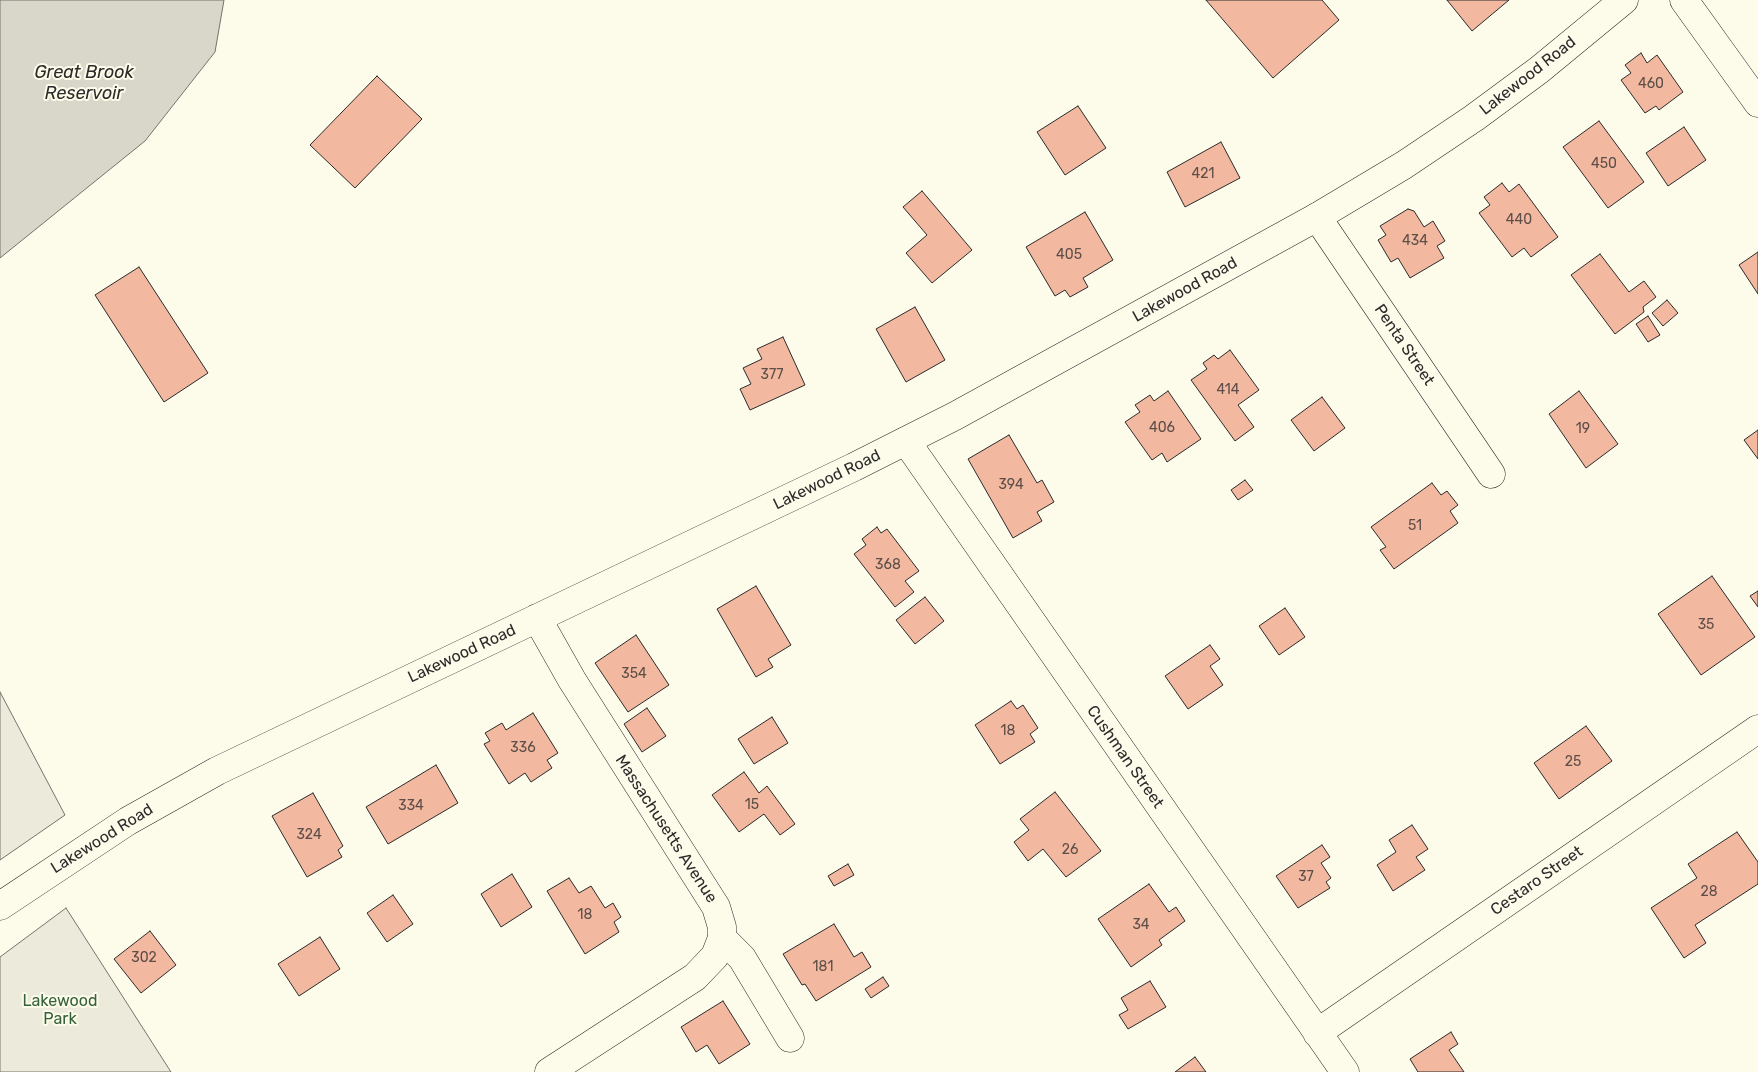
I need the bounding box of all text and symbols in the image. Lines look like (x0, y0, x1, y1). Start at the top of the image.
street label: Lakewood Road (1476, 32, 1580, 120)
water label: Great Brook Reservoir (34, 62, 134, 104)
house number: 460 (1638, 76, 1664, 92)
house number: 450 (1591, 156, 1617, 172)
house number: 421 (1192, 166, 1214, 182)
house number: 440 (1506, 212, 1532, 228)
house number: 434 (1402, 233, 1428, 249)
house number: 405 (1056, 247, 1082, 263)
street label: Lakewood Road (1129, 253, 1241, 327)
street label: Penta Street (1370, 301, 1438, 389)
house number: 377 (761, 367, 783, 383)
house number: 414 (1216, 382, 1240, 398)
house number: 406 (1149, 420, 1175, 436)
house number: 19 (1576, 421, 1590, 437)
street label: Lakewood Road (770, 446, 884, 514)
house number: 394 (998, 477, 1024, 493)
house number: 51 (1408, 518, 1422, 534)
house number: 368 (875, 557, 901, 573)
house number: 35 (1698, 617, 1714, 633)
street label: Lakewood Road (405, 621, 519, 687)
house number: 354 (621, 666, 647, 682)
street label: Cushman Street (1082, 702, 1168, 812)
house number: 18 (1001, 723, 1015, 739)
house number: 336 (510, 740, 536, 756)
street label: Massachusetts Avenue (611, 751, 721, 907)
house number: 25 (1565, 754, 1581, 770)
house number: 15 (745, 797, 759, 813)
house number: 334 (398, 798, 424, 814)
street label: Lakewood Road (47, 800, 157, 878)
house number: 324 (296, 827, 322, 843)
house number: 26 (1062, 842, 1078, 858)
street label: Cestaro Street (1487, 842, 1587, 920)
house number: 37 (1298, 869, 1314, 885)
house number: 28 (1700, 884, 1718, 900)
house number: 18 (578, 907, 592, 923)
house number: 34 (1132, 917, 1150, 933)
house number: 302 (131, 950, 157, 966)
house number: 181 (813, 959, 833, 975)
park label: Lakewood Park (23, 991, 97, 1029)

